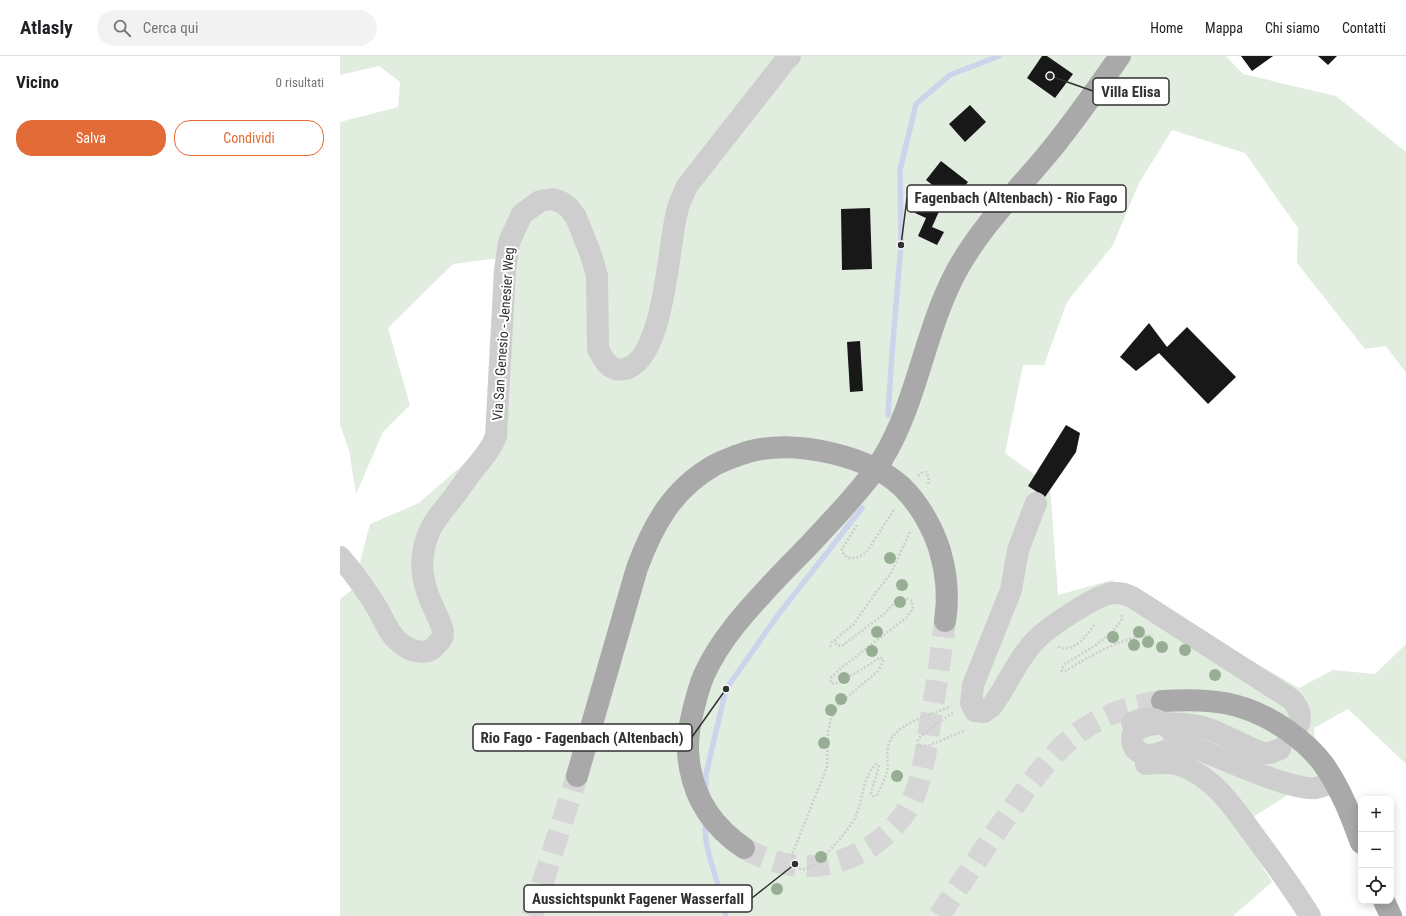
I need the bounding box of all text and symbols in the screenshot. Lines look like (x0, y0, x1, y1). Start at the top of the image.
search box (97, 10, 377, 46)
text: Atlasly (20, 16, 73, 39)
icon: search (111, 17, 133, 39)
text: Cerca qui (143, 19, 198, 37)
text: Home (1150, 20, 1183, 36)
text: Mappa (1205, 20, 1243, 36)
text: Chi siamo (1265, 20, 1320, 36)
text: Contatti (1342, 20, 1386, 36)
text: Vicino (16, 72, 59, 92)
text: 0 risultati (276, 75, 324, 90)
callout: Villa Elisa (1093, 78, 1169, 105)
text: Villa Elisa (1101, 83, 1161, 101)
button: Salva (16, 120, 166, 156)
button: Condividi (174, 120, 324, 156)
callout: Fagenbach (Altenbach) - Rio Fago (907, 185, 1126, 212)
text: Fagenbach (Altenbach) - Rio Fago (915, 189, 1117, 207)
street label: Via San Genesio - Jenesier Weg (489, 247, 517, 421)
callout: Rio Fago - Fagenbach (Altenbach) (473, 724, 692, 751)
text: Rio Fago - Fagenbach (Altenbach) (481, 729, 684, 747)
map controls (1358, 796, 1394, 904)
button: + (1358, 796, 1394, 832)
button: − (1358, 832, 1394, 868)
button: locate (1358, 868, 1394, 904)
callout: Aussichtspunkt Fagener Wasserfall (524, 885, 752, 912)
text: Aussichtspunkt Fagener Wasserfall (532, 890, 744, 908)

